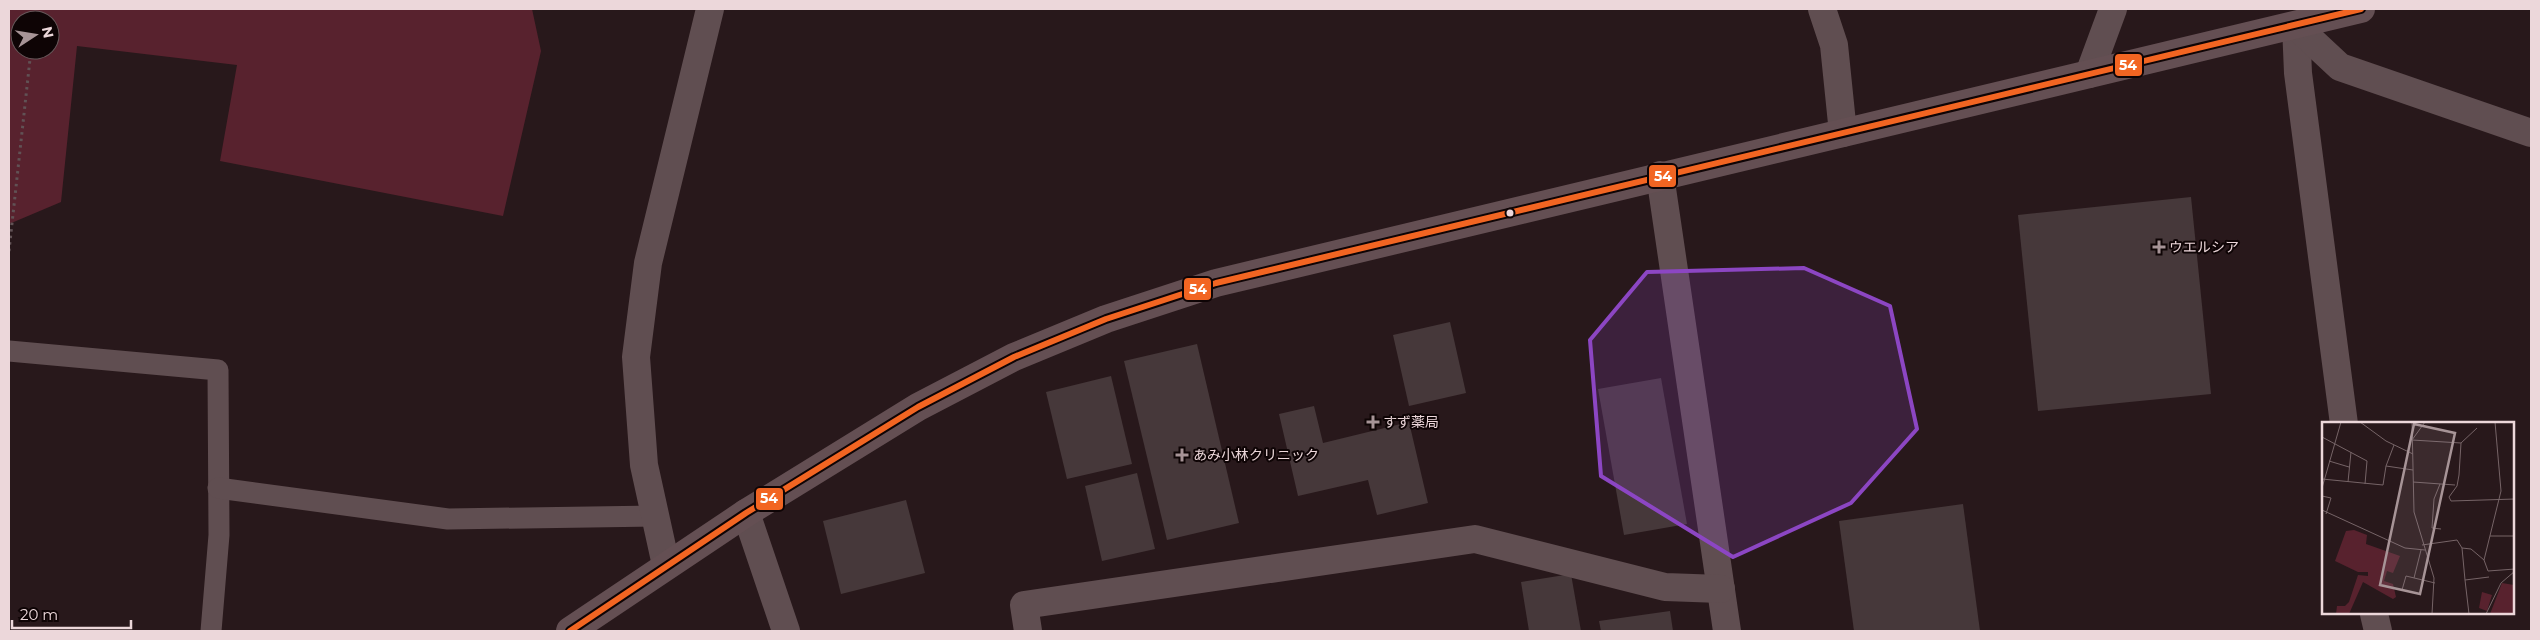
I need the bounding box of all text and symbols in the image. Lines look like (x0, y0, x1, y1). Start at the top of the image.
north arrow (10, 10, 60, 60)
text: N (38, 25, 58, 40)
line badge: 54 (2114, 53, 2143, 77)
text: 54 (2119, 56, 2137, 74)
line badge: 54 (1648, 164, 1677, 188)
text: 54 (1654, 167, 1672, 185)
unlabelled marker (1505, 208, 1515, 218)
place label: ウエルシア (2169, 238, 2239, 256)
marker: ウエルシア (2153, 241, 2165, 253)
line badge: 54 (1183, 277, 1212, 301)
text: 54 (1189, 280, 1207, 298)
place label: すず薬局 (1383, 413, 1439, 431)
marker: すず薬局 (1367, 416, 1379, 428)
inset map (2322, 422, 2515, 615)
place label: あみ小林クリニック (1193, 446, 1319, 464)
marker: あみ小林クリニック (1175, 448, 1189, 462)
line badge: 54 (755, 487, 784, 511)
text: 54 (760, 489, 778, 507)
scale bar (12, 598, 131, 630)
text: 20 m (20, 605, 58, 624)

